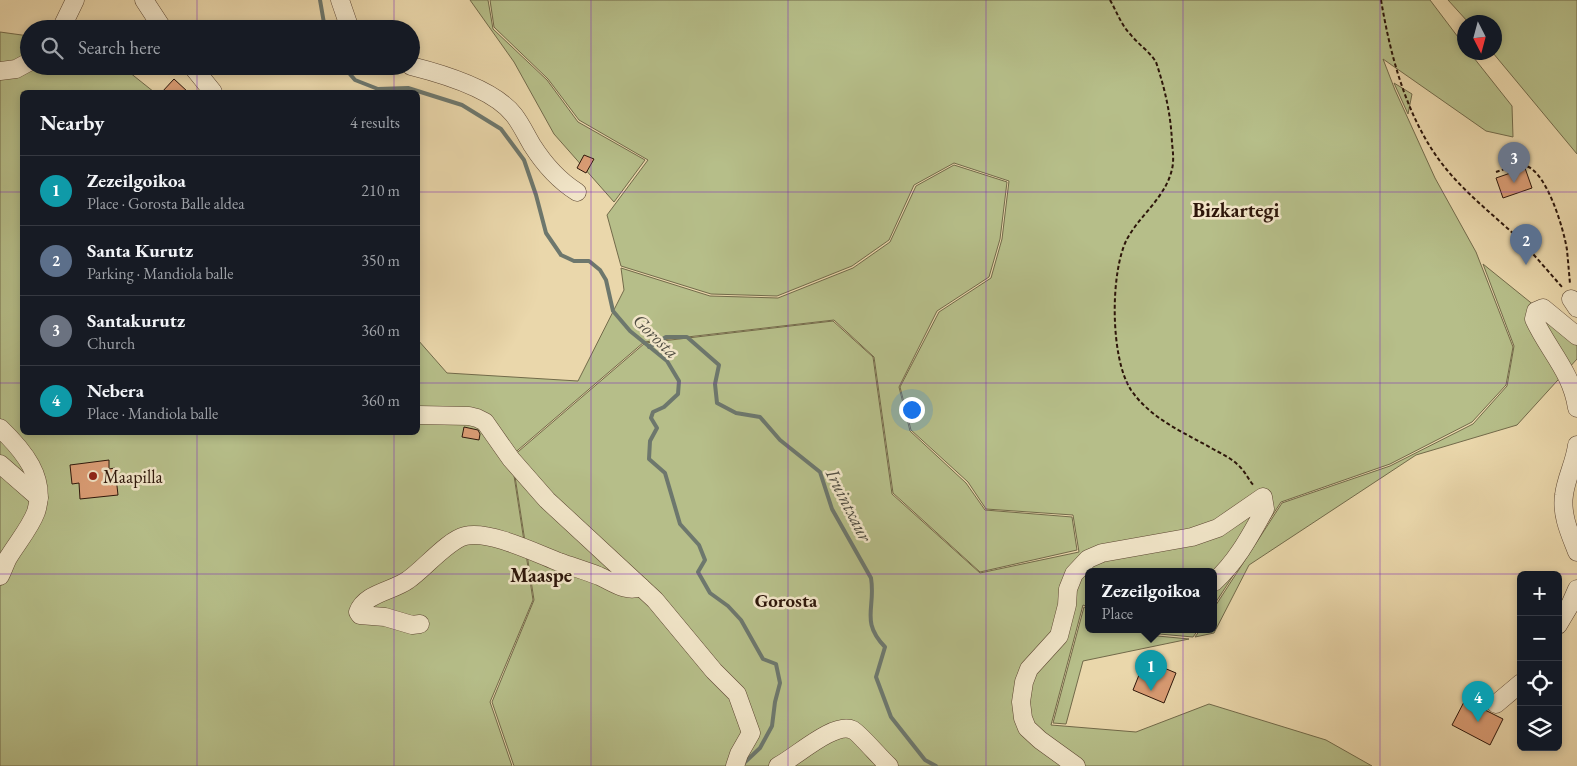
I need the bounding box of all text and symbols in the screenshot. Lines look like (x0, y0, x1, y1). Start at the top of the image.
north arrow (1457, 15, 1502, 60)
search box (20, 20, 420, 75)
icon: search (38, 34, 66, 62)
text: Search here (78, 35, 160, 60)
text: Nearby (40, 109, 104, 136)
text: 4 results (350, 112, 400, 133)
pin: 3 (1498, 142, 1530, 183)
text: Zezeilgoikoa (87, 168, 186, 193)
text: 1 (52, 180, 60, 201)
text: 210 m (361, 180, 400, 201)
text: Place · Gorosta Balle aldea (87, 193, 245, 214)
district label: Bizkartegi (1193, 197, 1280, 223)
pin: 2 (1510, 224, 1542, 265)
text: Santa Kurutz (87, 238, 193, 263)
text: 2 (52, 250, 60, 271)
text: 350 m (361, 250, 400, 271)
text: Parking · Mandiola balle (87, 263, 233, 284)
text: Santakurutz (87, 308, 185, 333)
water label: Gorosta (628, 308, 684, 364)
text: 3 (52, 320, 60, 341)
text: 360 m (361, 320, 400, 341)
text: Church (87, 333, 135, 354)
text: Nebera (87, 378, 144, 403)
text: 4 (52, 390, 60, 411)
text: 360 m (361, 390, 400, 411)
your location (899, 397, 925, 423)
text: Place · Mandiola balle (87, 403, 218, 424)
water label: Iruintxaur (820, 463, 878, 546)
place label: Maapilla (103, 465, 164, 488)
marker: Maapilla (87, 470, 99, 482)
district label: Maaspe (510, 562, 572, 588)
popup (1085, 568, 1217, 633)
map controls (1517, 571, 1562, 751)
button: + (1517, 571, 1562, 616)
text: Zezeilgoikoa (1102, 578, 1200, 603)
district label: Gorosta (755, 588, 818, 613)
text: Place (1102, 603, 1133, 624)
button: − (1517, 616, 1562, 661)
pin: 1 (1135, 650, 1167, 691)
button: locate (1517, 661, 1562, 706)
pin: 4 (1462, 681, 1494, 722)
button: layers (1517, 706, 1562, 751)

